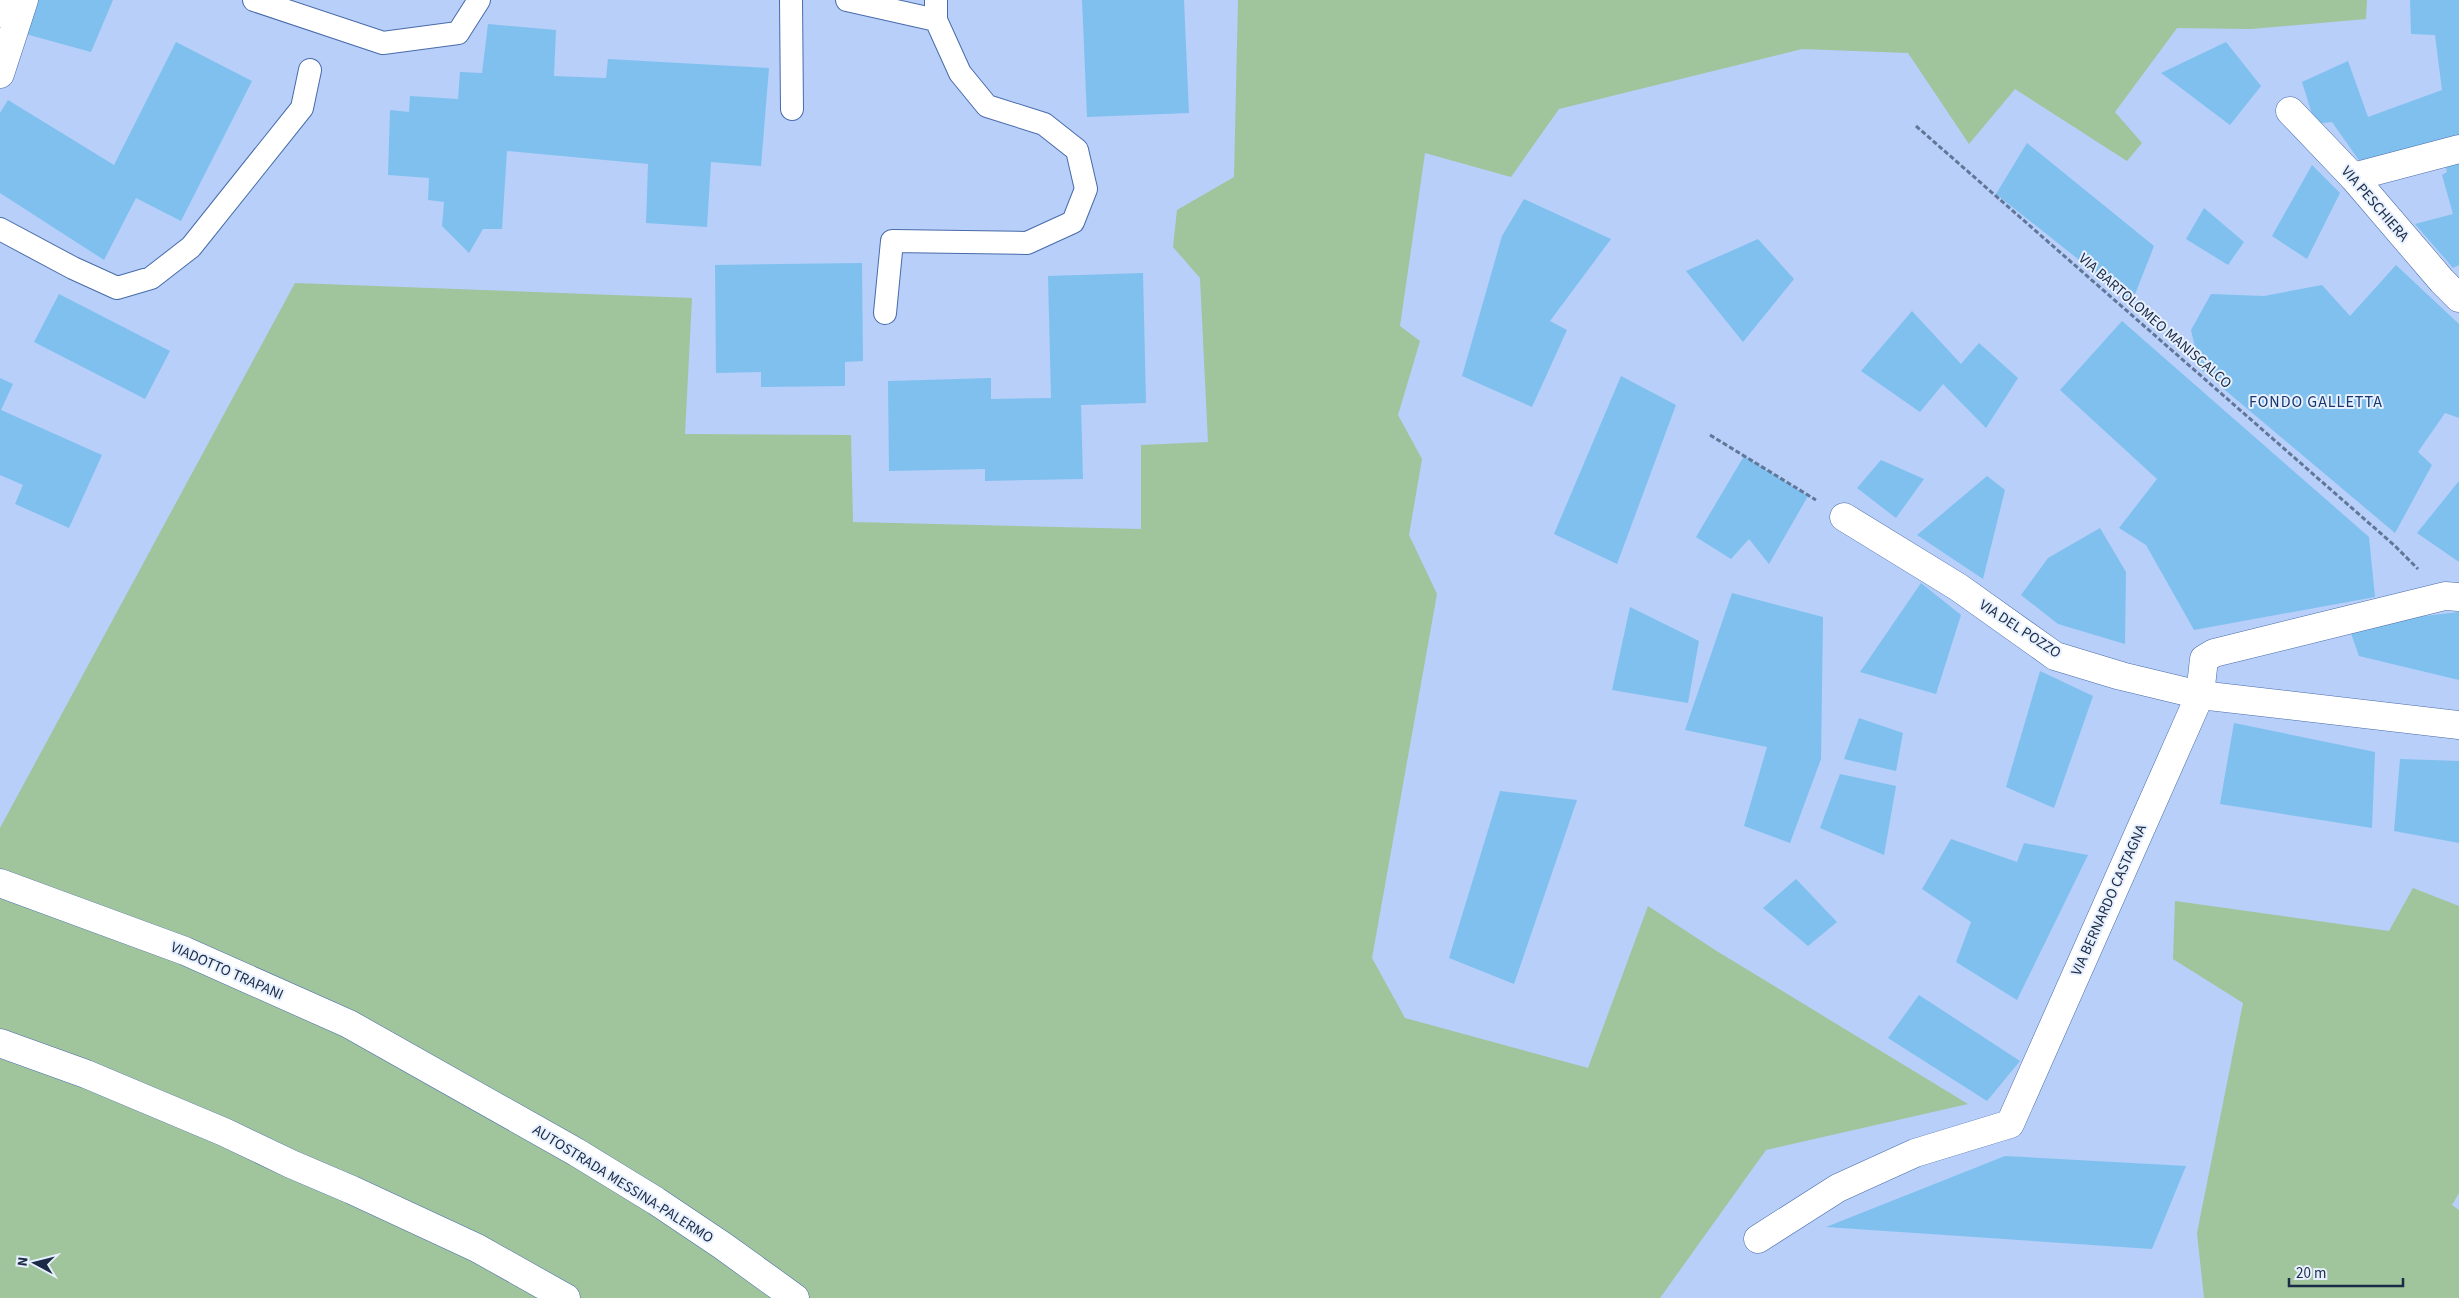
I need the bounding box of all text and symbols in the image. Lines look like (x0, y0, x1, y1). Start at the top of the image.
street label: VIA PESCHIERA (2336, 162, 2414, 247)
street label: VIA BARTOLOMEO MANISCALCO (2074, 249, 2236, 394)
district label: FONDO GALLETTA (2249, 391, 2383, 413)
street label: VIA DEL POZZO (1975, 595, 2065, 663)
street label: VIA BERNARDO CASTAGNA (2066, 820, 2152, 979)
street label: VIADOTTO TRAPANI (167, 937, 287, 1005)
street label: AUTOSTRADA MESSINA-PALERMO (529, 1120, 717, 1248)
north arrow (10, 1238, 60, 1288)
text: N (13, 1256, 34, 1267)
scale bar (2289, 1256, 2403, 1288)
text: 20 m (2296, 1263, 2326, 1284)

